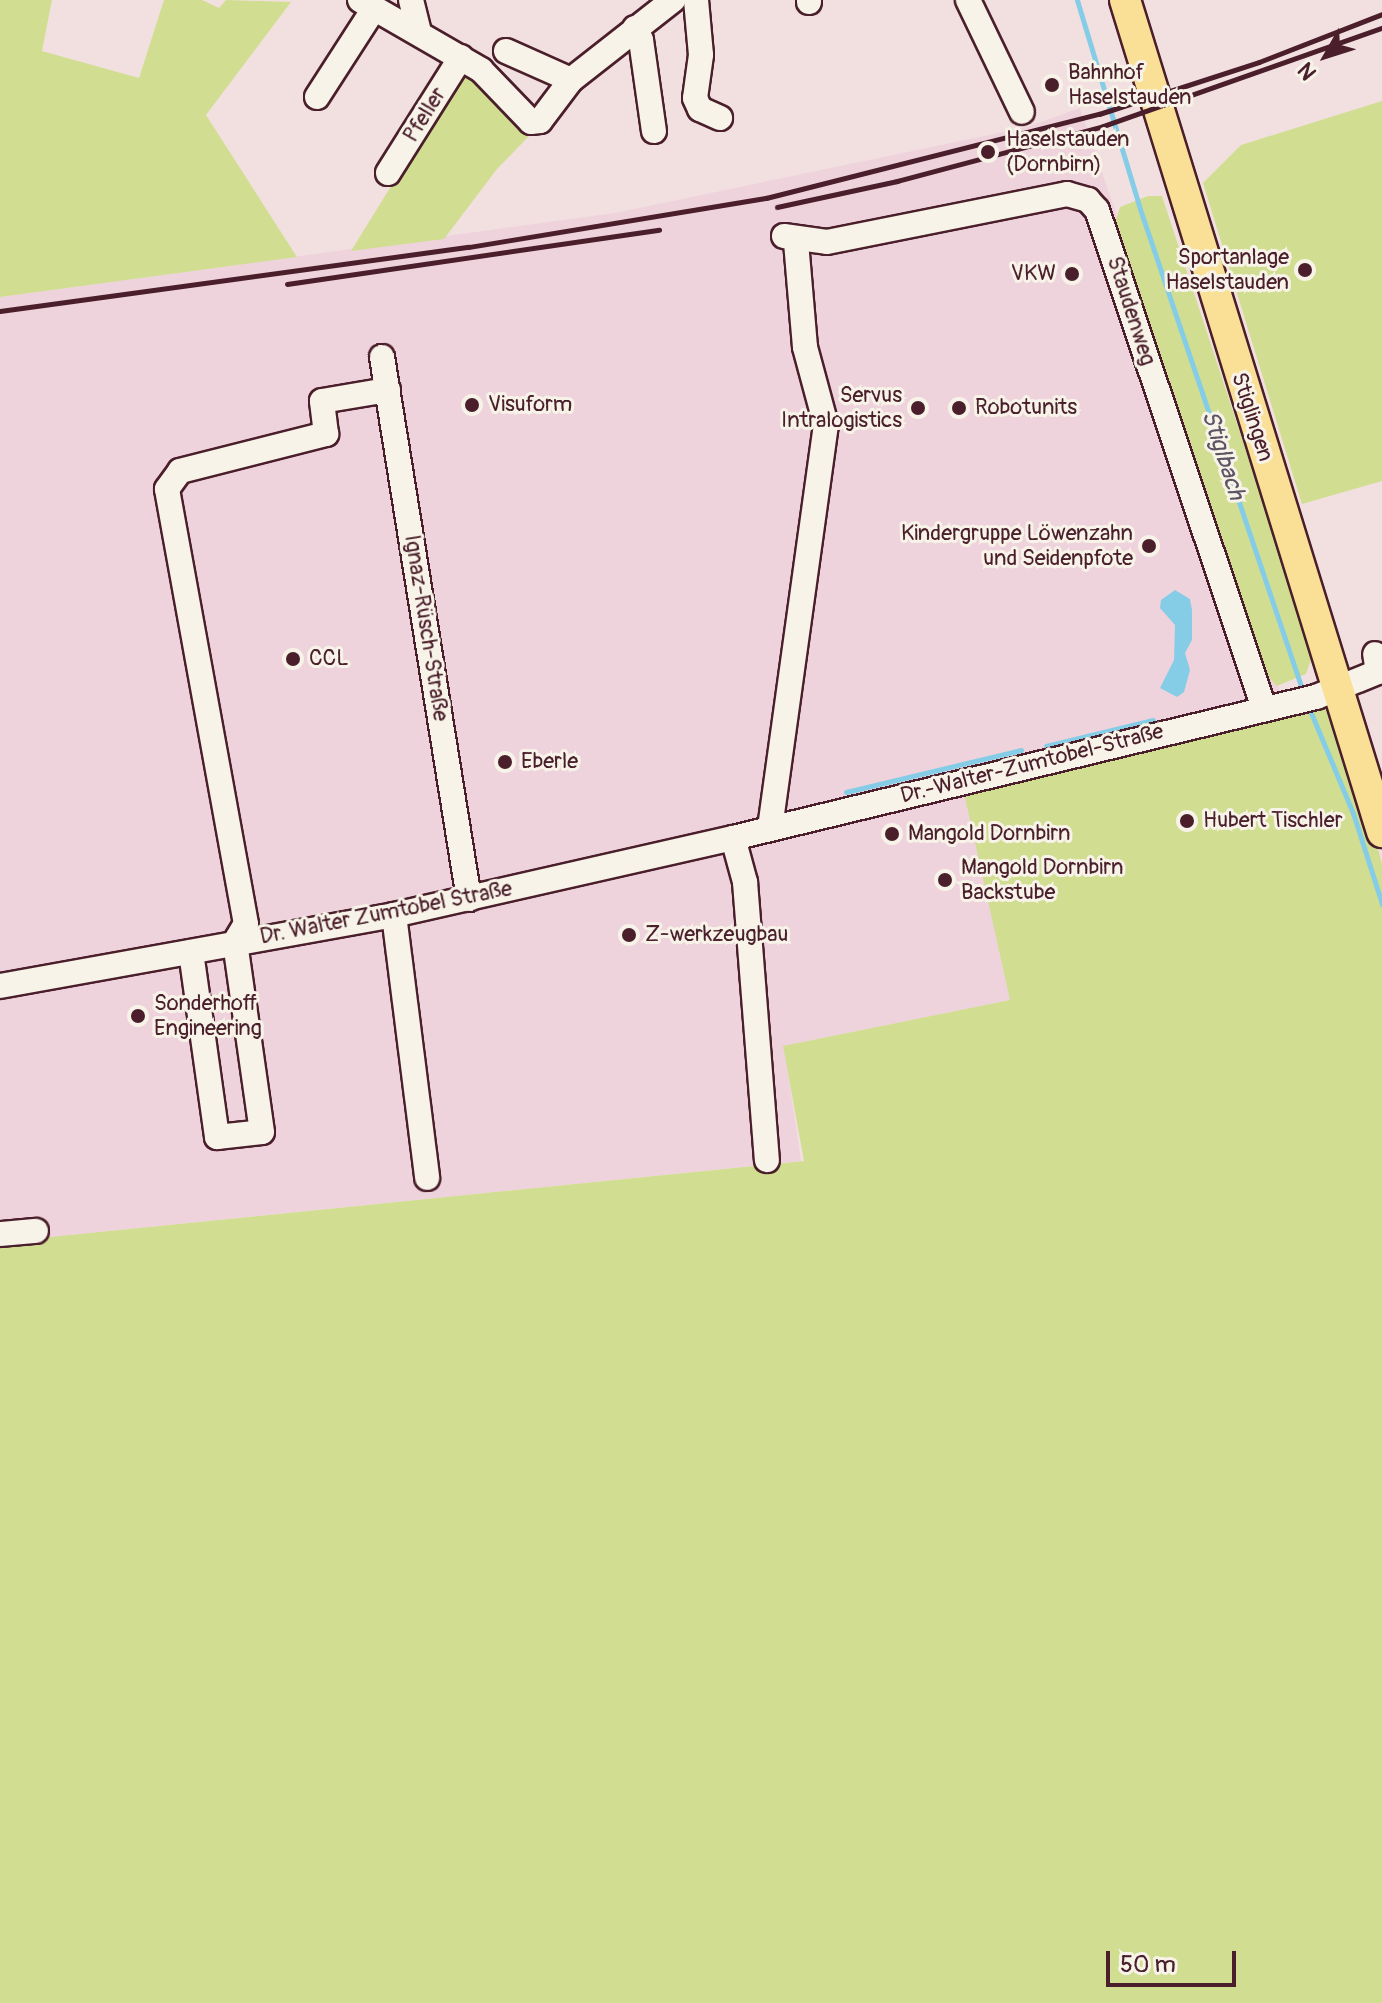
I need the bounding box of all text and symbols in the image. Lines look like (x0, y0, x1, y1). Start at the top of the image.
north arrow (1286, 16, 1366, 96)
text: N (1292, 57, 1323, 86)
place label: Bahnhof Haselstauden (1068, 59, 1191, 110)
marker: Bahnhof Haselstauden (1043, 76, 1061, 94)
street label: Pfeller (398, 83, 452, 147)
place label: Haselstauden (Dornbirn) (1006, 126, 1129, 178)
marker: Haselstauden (Dornbirn) (977, 141, 999, 163)
place label: Sportanlage Haselstauden (1166, 244, 1289, 296)
street label: Staudenweg (1101, 253, 1161, 369)
place label: VKW (1011, 261, 1056, 287)
marker: Sportanlage Haselstauden (1296, 261, 1314, 279)
marker: VKW (1063, 265, 1081, 283)
street label: Stiglingen (1225, 369, 1279, 465)
place label: Servus Intralogistics (781, 382, 902, 434)
place label: Visuform (488, 392, 572, 418)
place label: Robotunits (975, 395, 1077, 421)
marker: Visuform (463, 396, 481, 414)
marker: Servus Intralogistics (909, 399, 927, 417)
marker: Robotunits (950, 399, 968, 417)
water label: Stiglbach (1195, 407, 1251, 503)
place label: Kindergruppe Löwenzahn und Seidenpfote (901, 520, 1133, 572)
street label: Ignaz-Rüsch-Straße (398, 533, 454, 723)
marker: Kindergruppe Löwenzahn und Seidenpfote (1140, 537, 1158, 555)
place label: CCL (309, 646, 349, 672)
marker: CCL (284, 650, 302, 668)
street label: Dr.-Walter-Zumtobel-Straße (898, 719, 1166, 809)
place label: Eberle (521, 749, 578, 775)
marker: Eberle (496, 753, 514, 771)
place label: Hubert Tischler (1203, 808, 1343, 834)
marker: Hubert Tischler (1178, 812, 1196, 830)
place label: Mangold Dornbirn (908, 821, 1070, 847)
marker: Mangold Dornbirn (883, 825, 901, 843)
place label: Mangold Dornbirn Backstube (961, 854, 1123, 906)
marker: Mangold Dornbirn Backstube (936, 871, 954, 889)
street label: Dr. Walter Zumtobel Straße (258, 876, 514, 950)
place label: Z-werkzeugbau (645, 922, 788, 948)
marker: Z-werkzeugbau (620, 926, 638, 944)
place label: Sonderhoff Engineering (154, 990, 262, 1042)
marker: Sonderhoff Engineering (129, 1007, 147, 1025)
scale bar (1110, 1935, 1240, 1985)
text: 50 m (1120, 1950, 1176, 1979)

